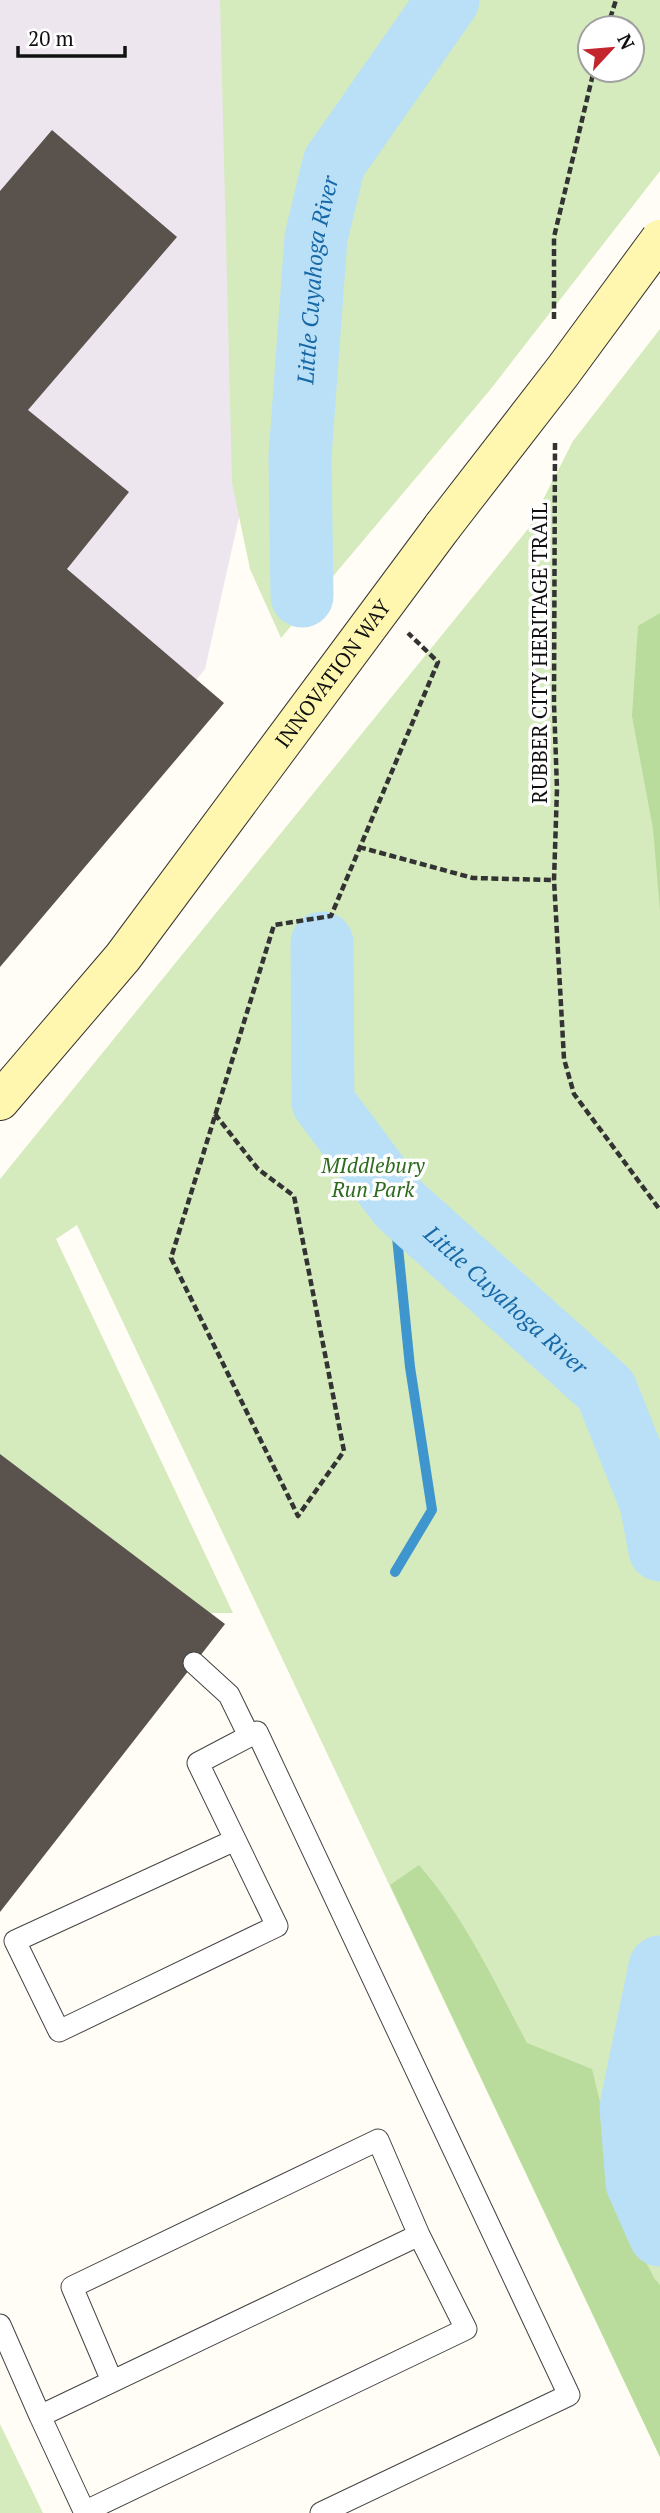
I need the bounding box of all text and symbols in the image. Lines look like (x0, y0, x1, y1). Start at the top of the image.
scale bar (18, 14, 124, 58)
north arrow (576, 14, 646, 84)
text: 20 m (28, 24, 74, 52)
text: N (612, 29, 641, 54)
water label: Little Cuyahoga River (289, 172, 346, 386)
street label: RUBBER CITY HERITAGE TRAIL (525, 502, 553, 803)
street label: INNOVATION WAY (268, 593, 397, 753)
park label: MIddlebury Run Park (320, 1151, 425, 1203)
water label: Little Cuyahoga River (417, 1217, 596, 1382)

